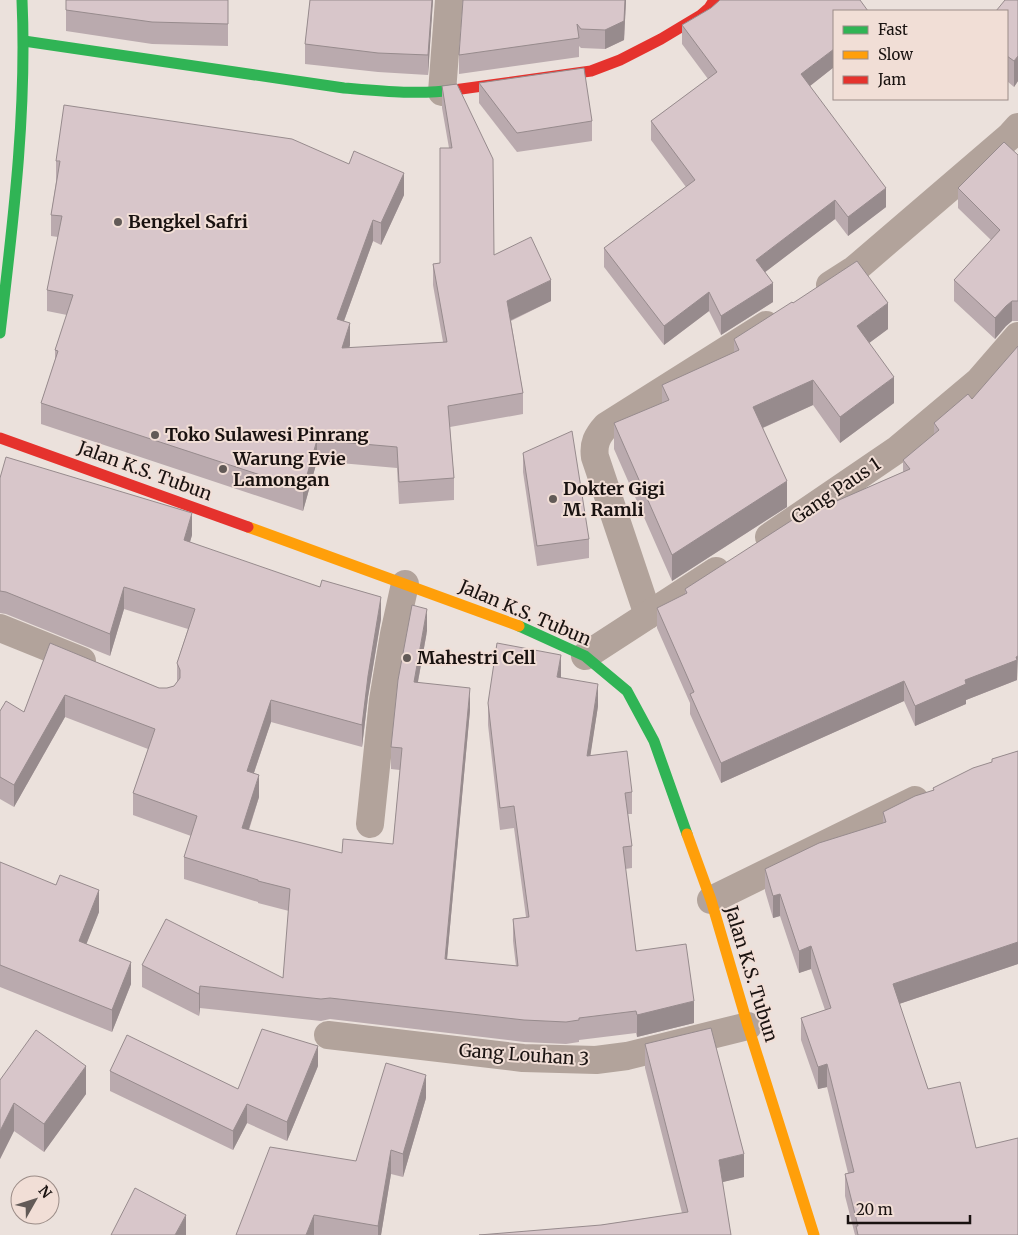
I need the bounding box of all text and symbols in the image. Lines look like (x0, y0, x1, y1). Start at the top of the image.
legend (833, 10, 1008, 100)
text: Fast (878, 20, 908, 39)
text: Slow (878, 45, 913, 64)
text: Jam (877, 70, 906, 89)
place label: Bengkel Safri (128, 210, 248, 233)
marker: Bengkel Safri (112, 216, 124, 228)
place label: Toko Sulawesi Pinrang (165, 423, 369, 446)
marker: Toko Sulawesi Pinrang (149, 429, 161, 441)
street label: Jalan K.S. Tubun (74, 435, 216, 506)
place label: Warung Evie Lamongan (232, 447, 346, 491)
street label: Gang Paus 1 (787, 452, 885, 529)
marker: Warung Evie Lamongan (217, 463, 229, 475)
place label: Dokter Gigi M. Ramli (563, 477, 665, 521)
marker: Dokter Gigi M. Ramli (547, 493, 559, 505)
street label: Jalan K.S. Tubun (455, 574, 595, 651)
place label: Mahestri Cell (417, 646, 536, 669)
marker: Mahestri Cell (401, 652, 413, 664)
street label: Jalan K.S. Tubun (720, 902, 783, 1045)
street label: Gang Louhan 3 (458, 1038, 590, 1071)
north arrow (10, 1175, 60, 1225)
text: N (35, 1182, 56, 1202)
scale bar (848, 1192, 970, 1224)
text: 20 m (856, 1200, 893, 1219)

